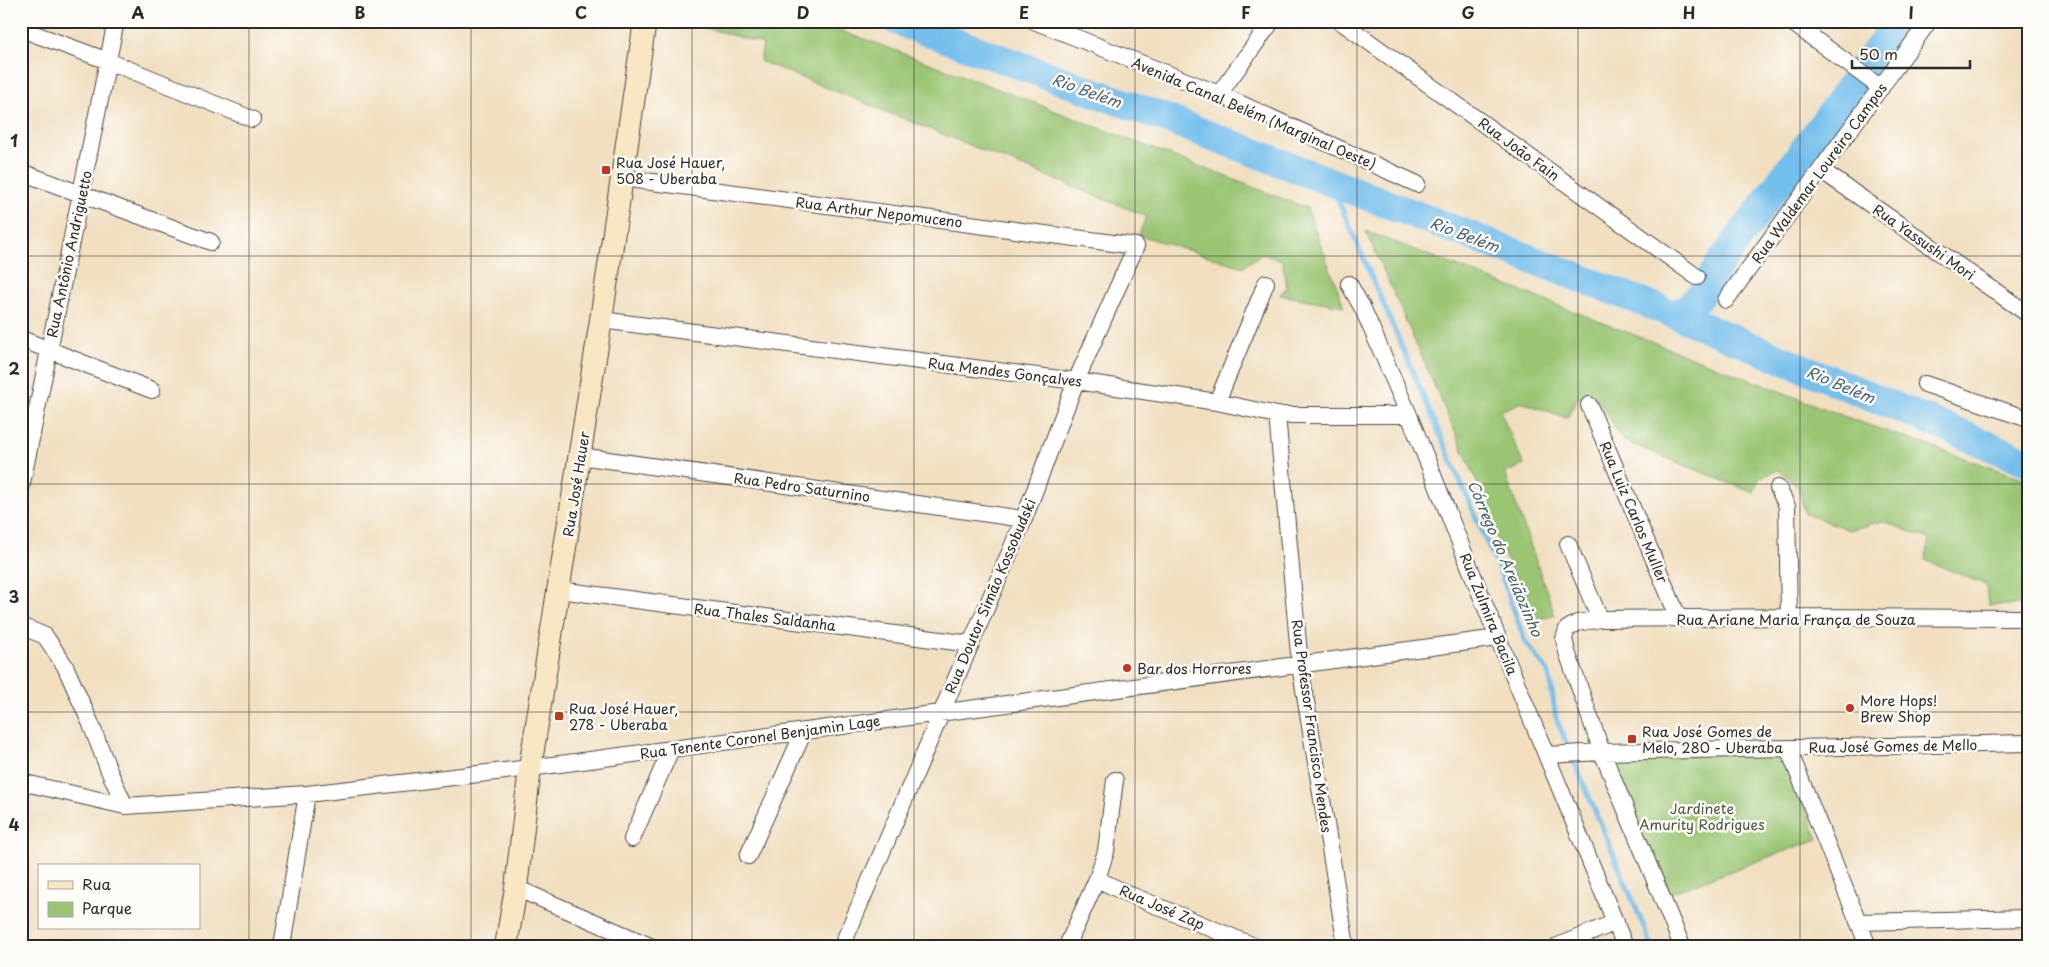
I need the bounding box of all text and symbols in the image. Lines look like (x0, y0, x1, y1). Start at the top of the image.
text: A (132, 0, 145, 24)
text: B (355, 0, 366, 24)
text: C (575, 0, 587, 24)
text: D (797, 0, 809, 24)
text: E (1019, 0, 1029, 24)
text: F (1241, 0, 1251, 24)
text: G (1461, 0, 1475, 24)
text: H (1683, 0, 1695, 24)
text: I (1908, 0, 1914, 24)
scale bar (1852, 38, 1969, 70)
text: 50 m (1859, 42, 1898, 65)
street label: Avenida Canal Belém (Marginal Oeste) (1129, 52, 1379, 174)
water label: Rio Belém (1049, 67, 1125, 113)
street label: Rua Waldemar Loureiro Campos (1746, 78, 1892, 268)
street label: Rua João Fain (1474, 112, 1564, 186)
text: 1 (10, 128, 18, 152)
place label: Rua José Hauer, 508 - Uberaba (616, 152, 725, 189)
marker: Rua José Hauer, 508 - Uberaba (600, 164, 612, 176)
street label: Rua Antônio Andriguetto (41, 168, 97, 340)
street label: Rua Arthur Nepomuceno (794, 191, 964, 233)
street label: Rua Yassushi Mori (1869, 199, 1979, 285)
water label: Rio Belém (1427, 210, 1503, 258)
street label: Rua Mendes Gonçalves (927, 352, 1083, 392)
text: 2 (8, 356, 20, 380)
water label: Rio Belém (1803, 359, 1879, 409)
street label: Rua José Hauer (557, 429, 595, 538)
street label: Rua Luiz Carlos Muller (1595, 438, 1674, 587)
street label: Rua Pedro Saturnino (732, 467, 872, 507)
water label: Córrego do Areiãozinho (1463, 476, 1550, 641)
street label: Rua Doutor Simão Kossobudski (939, 495, 1041, 697)
street label: Rua Zulmira Bacila (1455, 550, 1523, 679)
text: 3 (9, 584, 19, 608)
street label: Rua Thales Saldanha (693, 598, 837, 636)
street label: Rua Ariane Maria França de Souza (1677, 609, 1916, 630)
street label: Rua Professor Francisco Mendes (1287, 618, 1337, 834)
place label: Bar dos Horrores (1137, 658, 1252, 679)
marker: Bar dos Horrores (1121, 662, 1133, 674)
place label: More Hops! Brew Shop (1860, 690, 1937, 727)
place label: Rua José Hauer, 278 - Uberaba (569, 698, 678, 735)
marker: More Hops! Brew Shop (1844, 702, 1856, 714)
marker: Rua José Hauer, 278 - Uberaba (553, 710, 565, 722)
street label: Rua Tenente Coronel Benjamin Lage (639, 710, 881, 764)
place label: Rua José Gomes de Melo, 280 - Uberaba (1642, 721, 1783, 758)
marker: Rua José Gomes de Melo, 280 - Uberaba (1626, 733, 1638, 745)
street label: Rua José Gomes de Mello (1809, 734, 1978, 758)
park label: Jardinete Amurity Rodrigues (1639, 798, 1765, 835)
text: 4 (9, 812, 20, 836)
legend (38, 864, 200, 930)
text: Rua (82, 872, 111, 895)
street label: Rua José Zap (1116, 880, 1208, 934)
text: Parque (82, 896, 132, 919)

